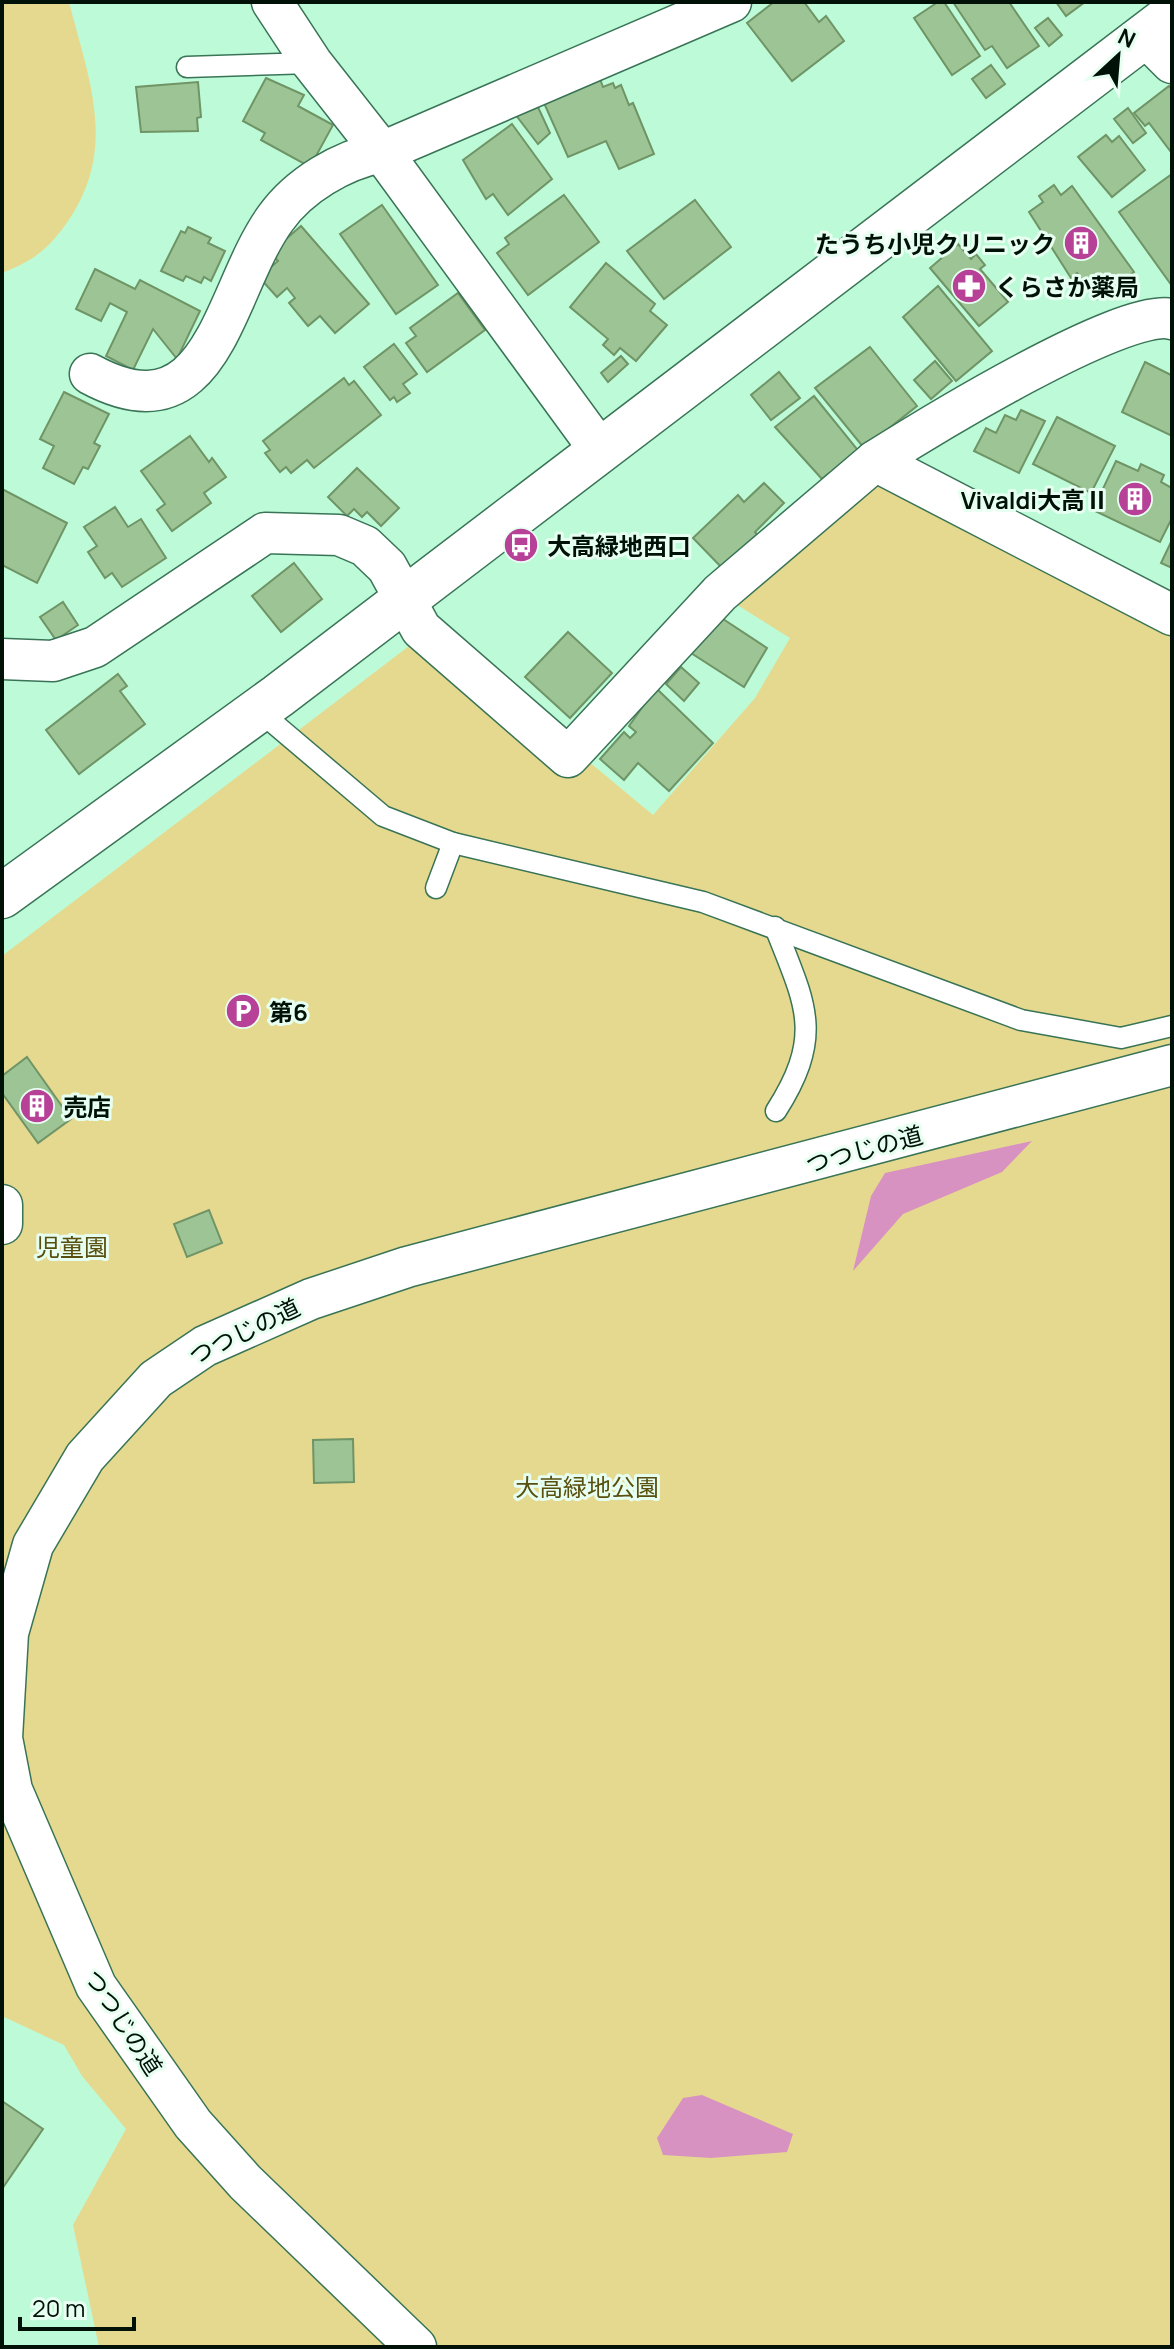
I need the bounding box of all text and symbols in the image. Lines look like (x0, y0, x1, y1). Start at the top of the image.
north arrow (1078, 16, 1158, 96)
text: N (1113, 21, 1140, 55)
building icon: たうち小児クリニック (1062, 224, 1100, 262)
place label: たうち小児クリニック (815, 227, 1055, 260)
pharmacy icon: くらさか薬局 (950, 267, 988, 305)
place label: くらさか薬局 (995, 270, 1139, 303)
building icon: Vivaldi大高Ⅱ (1116, 480, 1154, 518)
place label: Vivaldi大高Ⅱ (961, 483, 1109, 516)
bus stop icon: 大高緑地西口 (502, 526, 540, 564)
place label: 大高緑地西口 (547, 529, 691, 562)
parking icon: 第6 (224, 992, 262, 1030)
place label: 第6 (269, 995, 308, 1028)
building icon: 売店 (18, 1087, 56, 1125)
place label: 売店 (63, 1090, 111, 1123)
street label: つつじの道 (802, 1118, 926, 1180)
park label: 児童園 (36, 1230, 108, 1263)
street label: つつじの道 (183, 1290, 305, 1372)
park label: 大高緑地公園 (515, 1470, 659, 1503)
street label: つつじの道 (77, 1963, 171, 2081)
scale bar (20, 2281, 134, 2331)
text: 20 m (32, 2291, 85, 2324)

